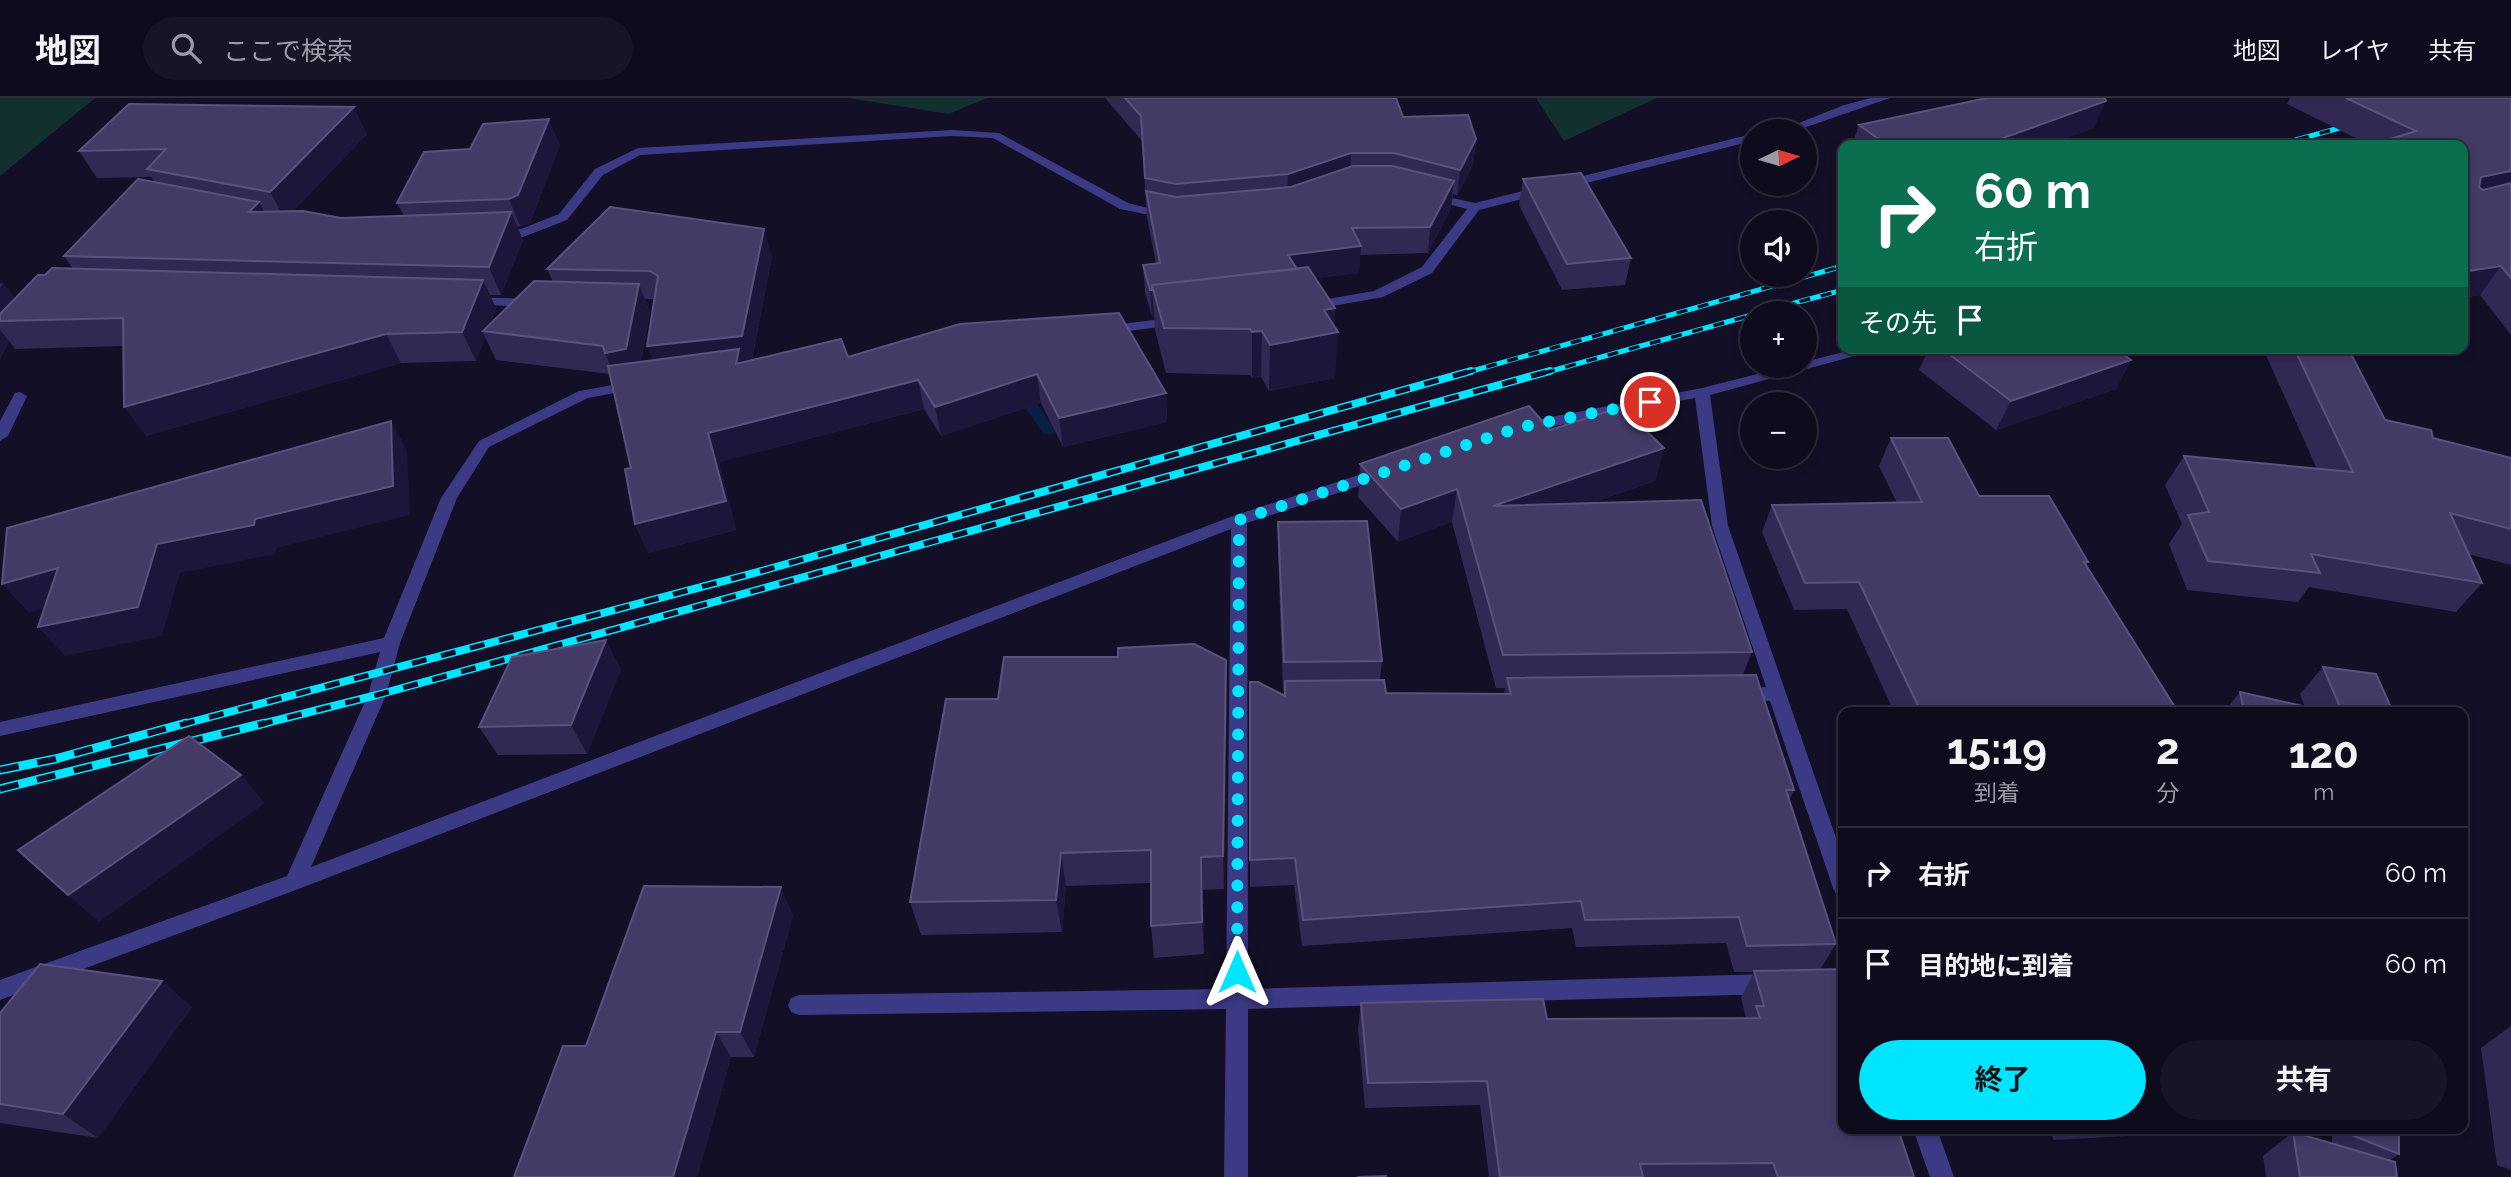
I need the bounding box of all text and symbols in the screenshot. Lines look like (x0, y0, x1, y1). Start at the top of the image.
search box (143, 17, 633, 80)
icon: search (167, 29, 205, 67)
text: 地図 (35, 31, 101, 70)
text: ここで検索 (223, 36, 353, 66)
text: 地図 (2233, 36, 2281, 65)
text: レイヤ (2319, 36, 2390, 65)
text: 共有 (2428, 36, 2476, 65)
north arrow (1740, 119, 1816, 196)
map controls (1740, 119, 1817, 469)
text: 60 m (1974, 162, 2091, 219)
icon: right (1859, 168, 1950, 259)
button: sound (1740, 210, 1817, 287)
text: 右折 (1974, 228, 2038, 265)
button: + (1740, 301, 1817, 378)
icon: arrive (1951, 301, 1989, 339)
text: その先 (1859, 308, 1937, 338)
pin (1620, 372, 1680, 432)
icon: arrive (1631, 383, 1669, 421)
button: − (1740, 392, 1817, 469)
text: 15:19 (1947, 725, 2047, 774)
text: 2 (2156, 725, 2180, 774)
text: 120 (2289, 729, 2359, 778)
text: m (2313, 778, 2334, 805)
text: 到着 (1974, 779, 2020, 806)
text: 分 (2156, 779, 2179, 806)
icon: right (1859, 854, 1897, 892)
text: 60 m (2385, 858, 2447, 888)
text: 右折 (1918, 860, 1970, 890)
position arrow (1200, 935, 1274, 1009)
icon: arrive (1859, 945, 1897, 983)
text: 60 m (2385, 949, 2447, 979)
text: 目的地に到着 (1918, 951, 2074, 981)
button: 終了 (1859, 1040, 2146, 1120)
button: 共有 (2160, 1040, 2447, 1120)

